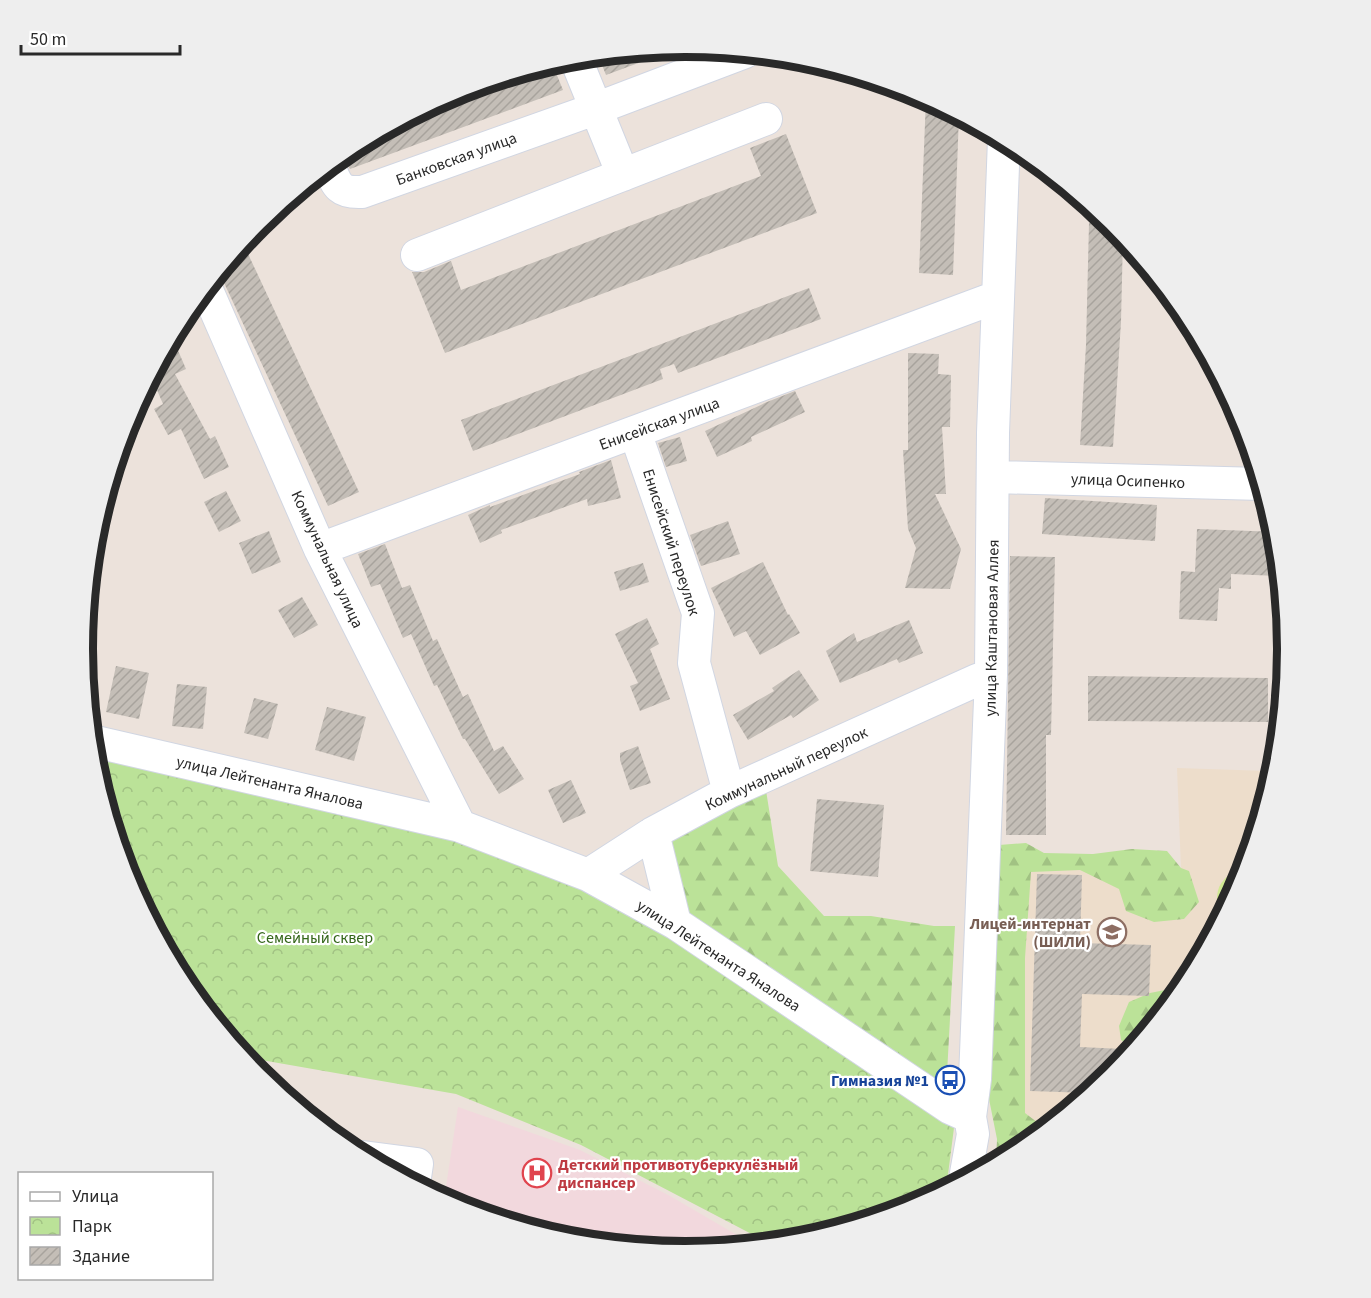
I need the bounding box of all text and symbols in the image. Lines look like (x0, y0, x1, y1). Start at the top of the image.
scale bar (21, 18, 180, 56)
text: 50 m (30, 27, 66, 52)
street label: Банковская улица (393, 127, 520, 191)
street label: Енисейская улица (596, 392, 723, 456)
street label: Енисейский переулок (637, 466, 705, 619)
street label: улица Осипенко (1071, 468, 1185, 494)
street label: Коммунальная улица (286, 487, 369, 632)
street label: улица Каштановая Аллея (979, 539, 1005, 717)
street label: Коммунальный переулок (702, 721, 871, 816)
street label: улица Лейтенанта Яналова (174, 751, 365, 815)
street label: улица Лейтенанта Яналова (632, 895, 805, 1017)
place label: Лицей-интернат (ШИЛИ) (969, 913, 1091, 953)
school or university icon: Лицей-интернат (ШИЛИ) (1096, 916, 1128, 948)
park label: Семейный сквер (257, 927, 373, 949)
bus stop icon: Гимназия №1 (934, 1064, 966, 1096)
place label: Гимназия №1 (831, 1070, 929, 1092)
place label: Детский противотуберкулёзный диспансер (558, 1154, 798, 1194)
hospital icon: Детский противотуберкулёзный диспансер (521, 1157, 553, 1189)
legend (18, 1172, 213, 1280)
text: Улица (72, 1184, 119, 1209)
text: Парк (72, 1214, 112, 1239)
text: Здание (72, 1244, 130, 1269)

